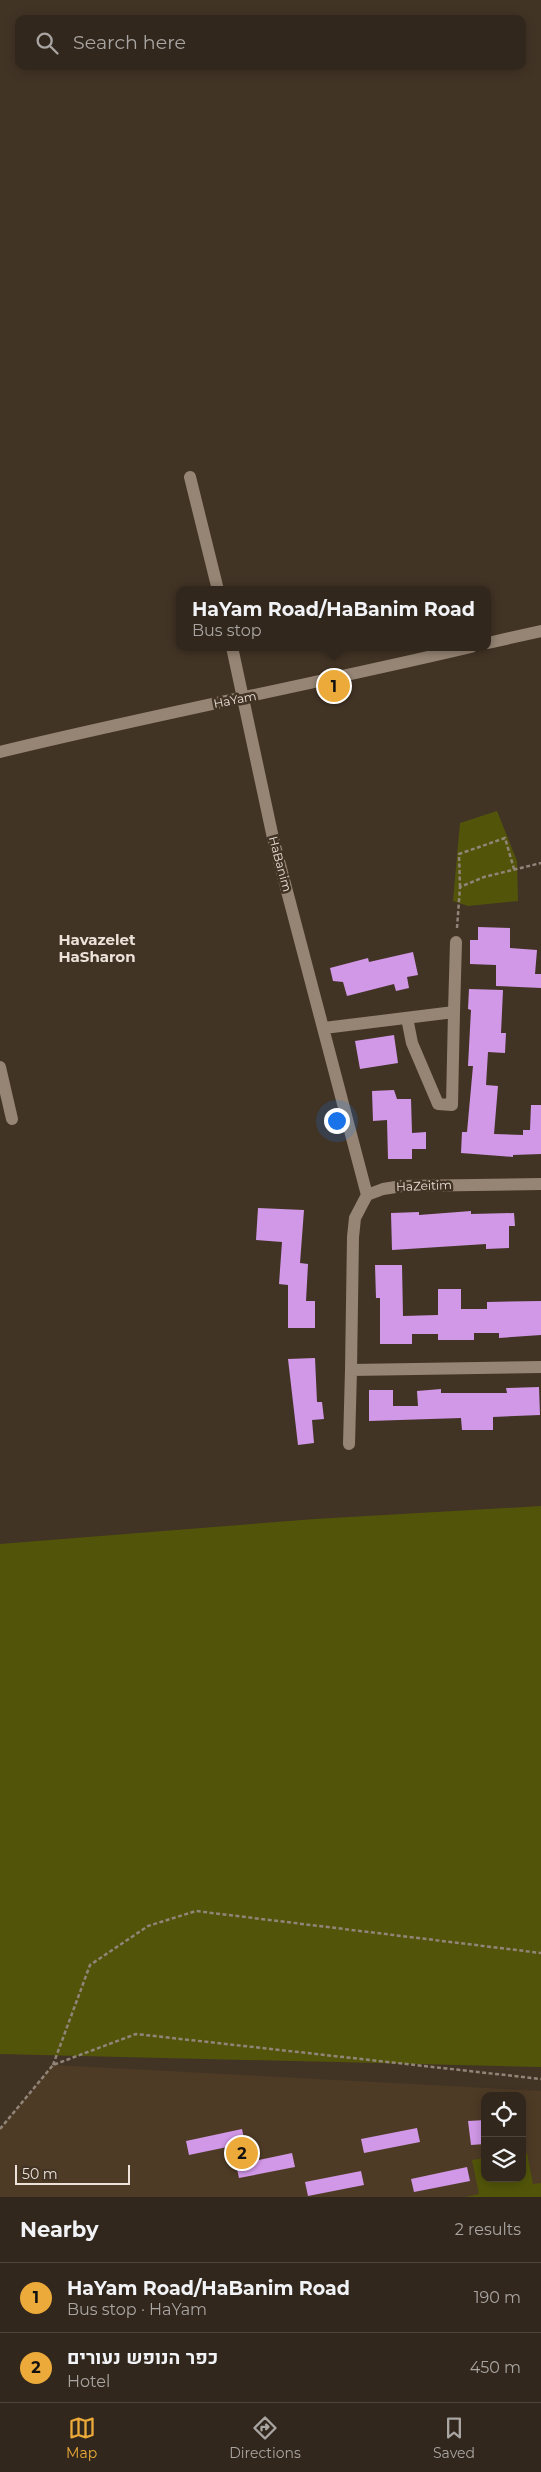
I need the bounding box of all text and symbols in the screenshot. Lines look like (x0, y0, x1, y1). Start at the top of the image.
search box (15, 15, 526, 70)
icon: search (33, 29, 61, 57)
text: Search here (73, 31, 186, 54)
popup (176, 586, 491, 651)
text: HaYam Road/HaBanim Road (192, 598, 475, 621)
text: Bus stop (192, 621, 262, 640)
pin: 1 (318, 667, 350, 705)
street label: HaYam (212, 688, 258, 711)
street label: HaBanim (266, 834, 295, 893)
district label: Havazelet HaSharon (58, 930, 136, 966)
your location (324, 1108, 350, 1134)
street label: HaZeitim (396, 1177, 452, 1194)
map controls (481, 2092, 526, 2182)
button: locate (481, 2092, 526, 2137)
pin: 2 (226, 2134, 258, 2172)
button: layers (481, 2137, 526, 2182)
scale bar (15, 2162, 130, 2185)
text: 50 m (22, 2165, 58, 2183)
text: Nearby (20, 2217, 99, 2242)
text: 2 results (455, 2220, 521, 2239)
text: HaYam Road/HaBanim Road (67, 2277, 350, 2300)
text: 1 (33, 2288, 39, 2307)
text: 190 m (474, 2288, 521, 2307)
text: Bus stop · HaYam (67, 2300, 207, 2319)
text: כפר הנופש נעורים (67, 2346, 218, 2369)
text: 2 (31, 2358, 41, 2377)
text: 450 m (470, 2358, 521, 2377)
text: Hotel (67, 2372, 110, 2391)
tab: Map (66, 2414, 97, 2462)
tab: Directions (229, 2414, 301, 2462)
tab: Saved (433, 2414, 475, 2462)

